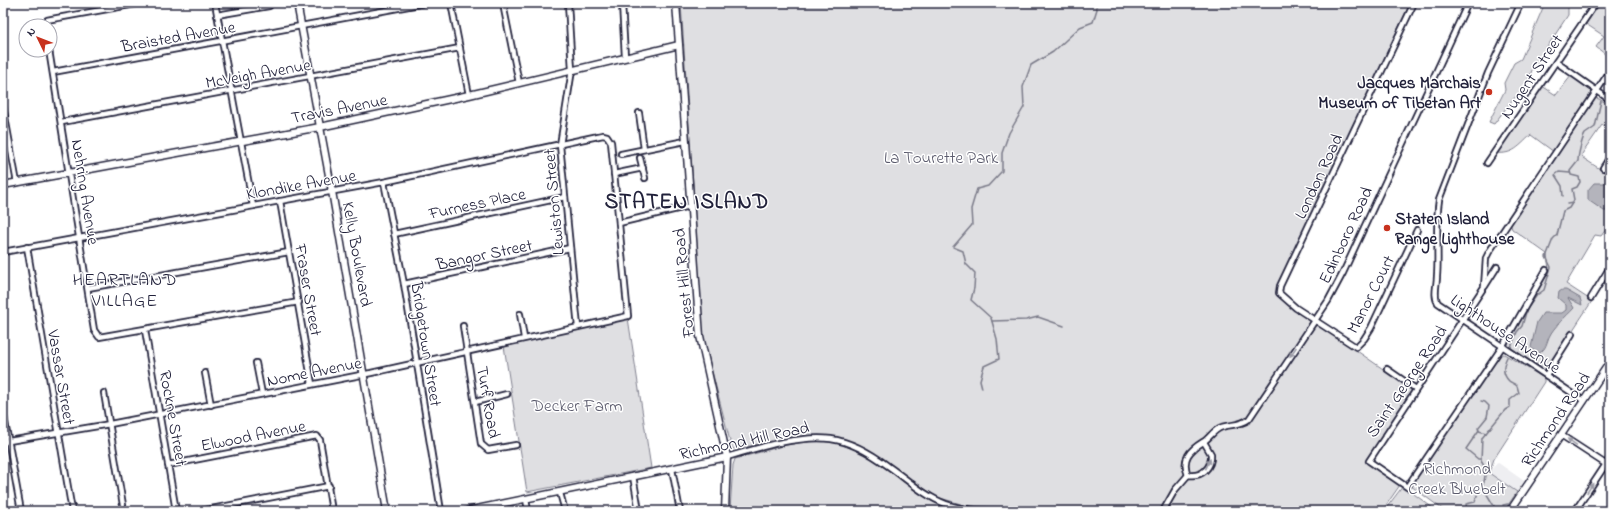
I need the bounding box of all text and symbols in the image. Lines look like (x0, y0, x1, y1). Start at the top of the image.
street label: Braisted Avenue (118, 15, 238, 60)
north arrow (18, 18, 58, 58)
text: N (23, 24, 40, 40)
street label: Nugent Street (1495, 29, 1572, 125)
street label: McVeigh Avenue (204, 53, 314, 98)
place label: Jacques Marchais Museum of Tibetan Art (1318, 71, 1481, 116)
marker: Jacques Marchais Museum of Tibetan Art (1484, 87, 1494, 97)
street label: Travis Avenue (289, 88, 390, 131)
street label: London Road (1289, 129, 1350, 223)
street label: Nehring Avenue (62, 138, 105, 248)
park label: La Tourette Park (884, 146, 999, 171)
street label: Lewiston Street (537, 147, 572, 256)
street label: Klondike Avenue (244, 163, 359, 207)
street label: Furness Place (426, 182, 528, 227)
street label: Edinboro Road (1313, 183, 1380, 288)
district label: STATEN ISLAND (605, 188, 769, 218)
street label: Kelly Boulevard (334, 200, 378, 309)
place label: Staten Island Range Lighthouse (1395, 207, 1516, 254)
marker: Staten Island Range Lighthouse (1382, 223, 1392, 233)
street label: Forest Hill Road (667, 227, 702, 340)
street label: Bangor Street (433, 233, 535, 280)
street label: Fraser Street (287, 241, 328, 338)
street label: Manor Court (1341, 251, 1402, 338)
district label: HEARTLAND VILLAGE (73, 268, 177, 315)
street label: Bridgetown Street (401, 279, 448, 409)
street label: Lighthouse Avenue (1444, 288, 1566, 382)
street label: Saint George Road (1360, 320, 1456, 444)
street label: Vassar Street (40, 327, 81, 427)
one-way arrow (1289, 347, 1297, 357)
street label: Nome Avenue (265, 351, 364, 394)
street label: Turf Road (469, 364, 506, 441)
street label: Richmond Road (1515, 367, 1597, 472)
street label: Rockne Street (152, 369, 193, 468)
park label: Decker Farm (531, 394, 622, 419)
street label: Elwood Avenue (199, 414, 308, 459)
street label: Richmond Hill Road (677, 415, 812, 467)
one-way arrow (1566, 438, 1577, 446)
park label: Richmond Creek Bluebelt (1408, 457, 1506, 502)
one-way arrow (1205, 458, 1212, 470)
one-way arrow (1586, 483, 1594, 493)

